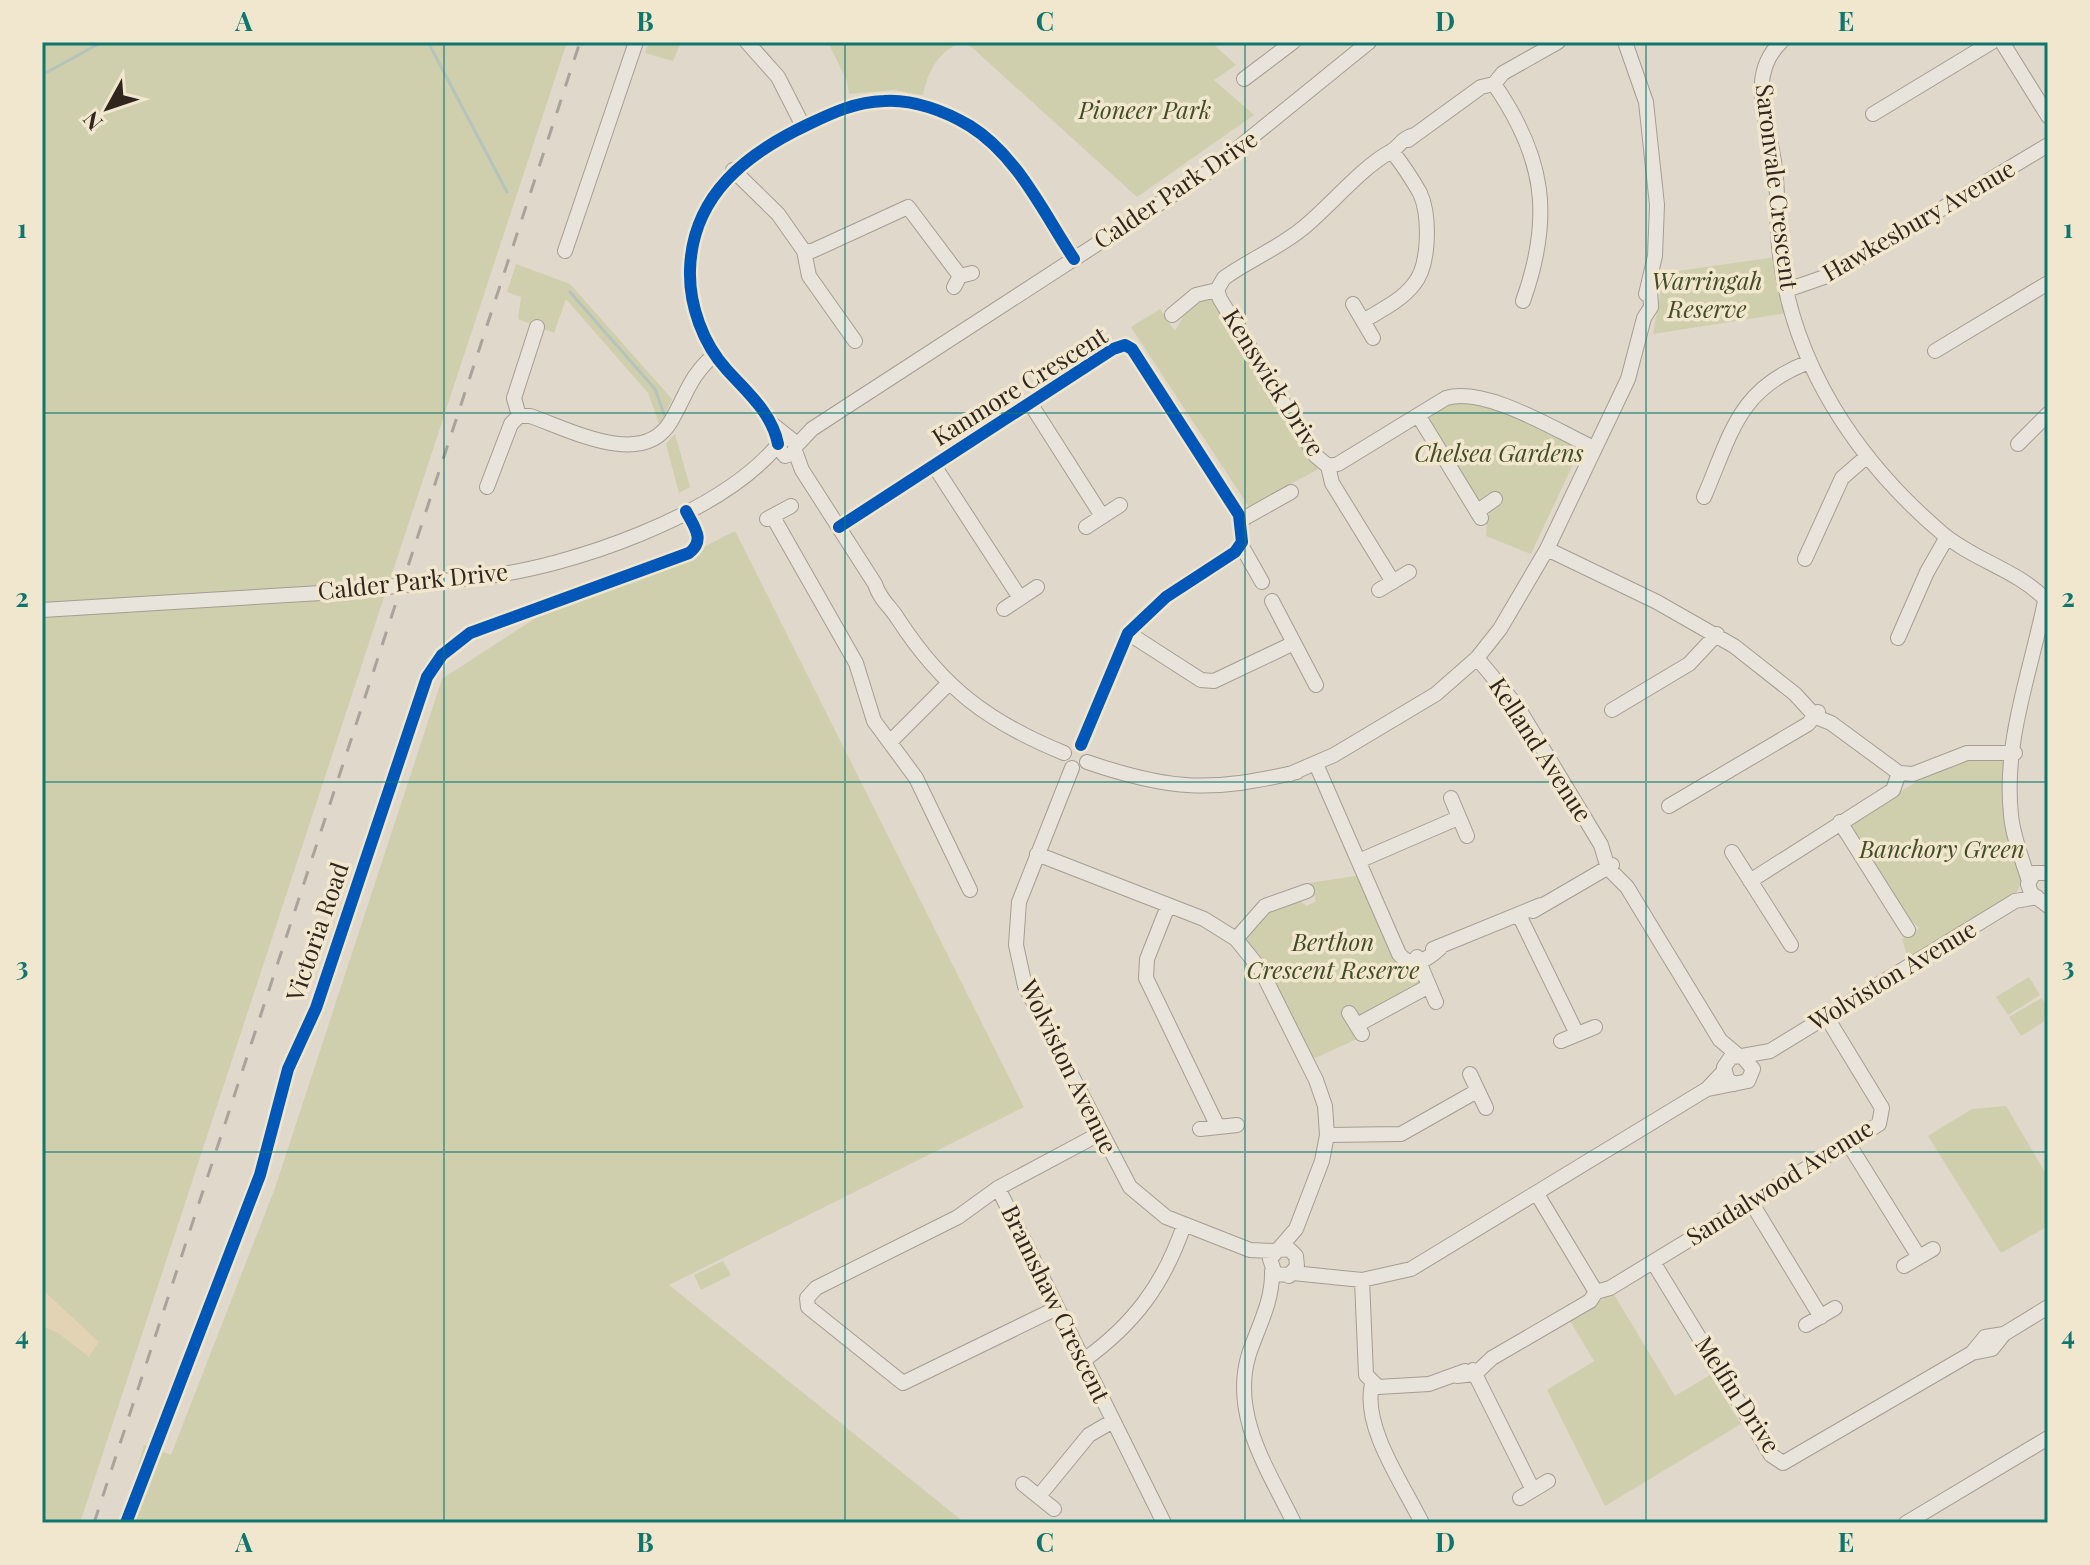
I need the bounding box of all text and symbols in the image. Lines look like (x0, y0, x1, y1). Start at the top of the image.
text: A (234, 3, 253, 38)
text: B (636, 3, 654, 38)
text: C (1036, 3, 1054, 38)
text: D (1435, 3, 1455, 38)
text: E (1838, 3, 1854, 38)
north arrow (68, 68, 148, 148)
street label: Saronvale Crescent (1749, 82, 1807, 292)
park label: Pioneer Park (1078, 93, 1211, 125)
text: N (75, 106, 109, 137)
street label: Calder Park Drive (1087, 122, 1263, 255)
street label: Hawkesbury Avenue (1816, 151, 2020, 287)
text: 1 (17, 210, 27, 245)
text: 1 (2063, 210, 2073, 245)
park label: Warringah Reserve (1652, 264, 1762, 324)
street label: Kenswick Drive (1217, 302, 1333, 462)
street label: Kanmore Crescent (925, 318, 1113, 452)
park label: Chelsea Gardens (1414, 436, 1584, 468)
street label: Calder Park Drive (316, 554, 509, 606)
text: 2 (15, 579, 29, 614)
text: 2 (2061, 579, 2075, 614)
street label: Kelland Avenue (1483, 671, 1600, 827)
park label: Banchory Green (1858, 832, 2025, 864)
street label: Victoria Road (277, 858, 355, 1006)
street label: Wolviston Avenue (1802, 912, 1982, 1037)
park label: Berthon Crescent Reserve (1247, 925, 1419, 985)
text: 3 (16, 948, 28, 983)
text: 3 (2062, 948, 2074, 983)
street label: Wolviston Avenue (1013, 973, 1126, 1158)
street label: Sandalwood Avenue (1679, 1111, 1879, 1252)
street label: Bramshaw Crescent (995, 1199, 1119, 1407)
text: 4 (15, 1317, 29, 1352)
text: 4 (2061, 1317, 2075, 1352)
street label: Melfin Drive (1689, 1329, 1788, 1459)
text: A (234, 1524, 253, 1559)
text: B (636, 1524, 654, 1559)
text: C (1036, 1524, 1054, 1559)
text: D (1435, 1524, 1455, 1559)
text: E (1838, 1524, 1854, 1559)

